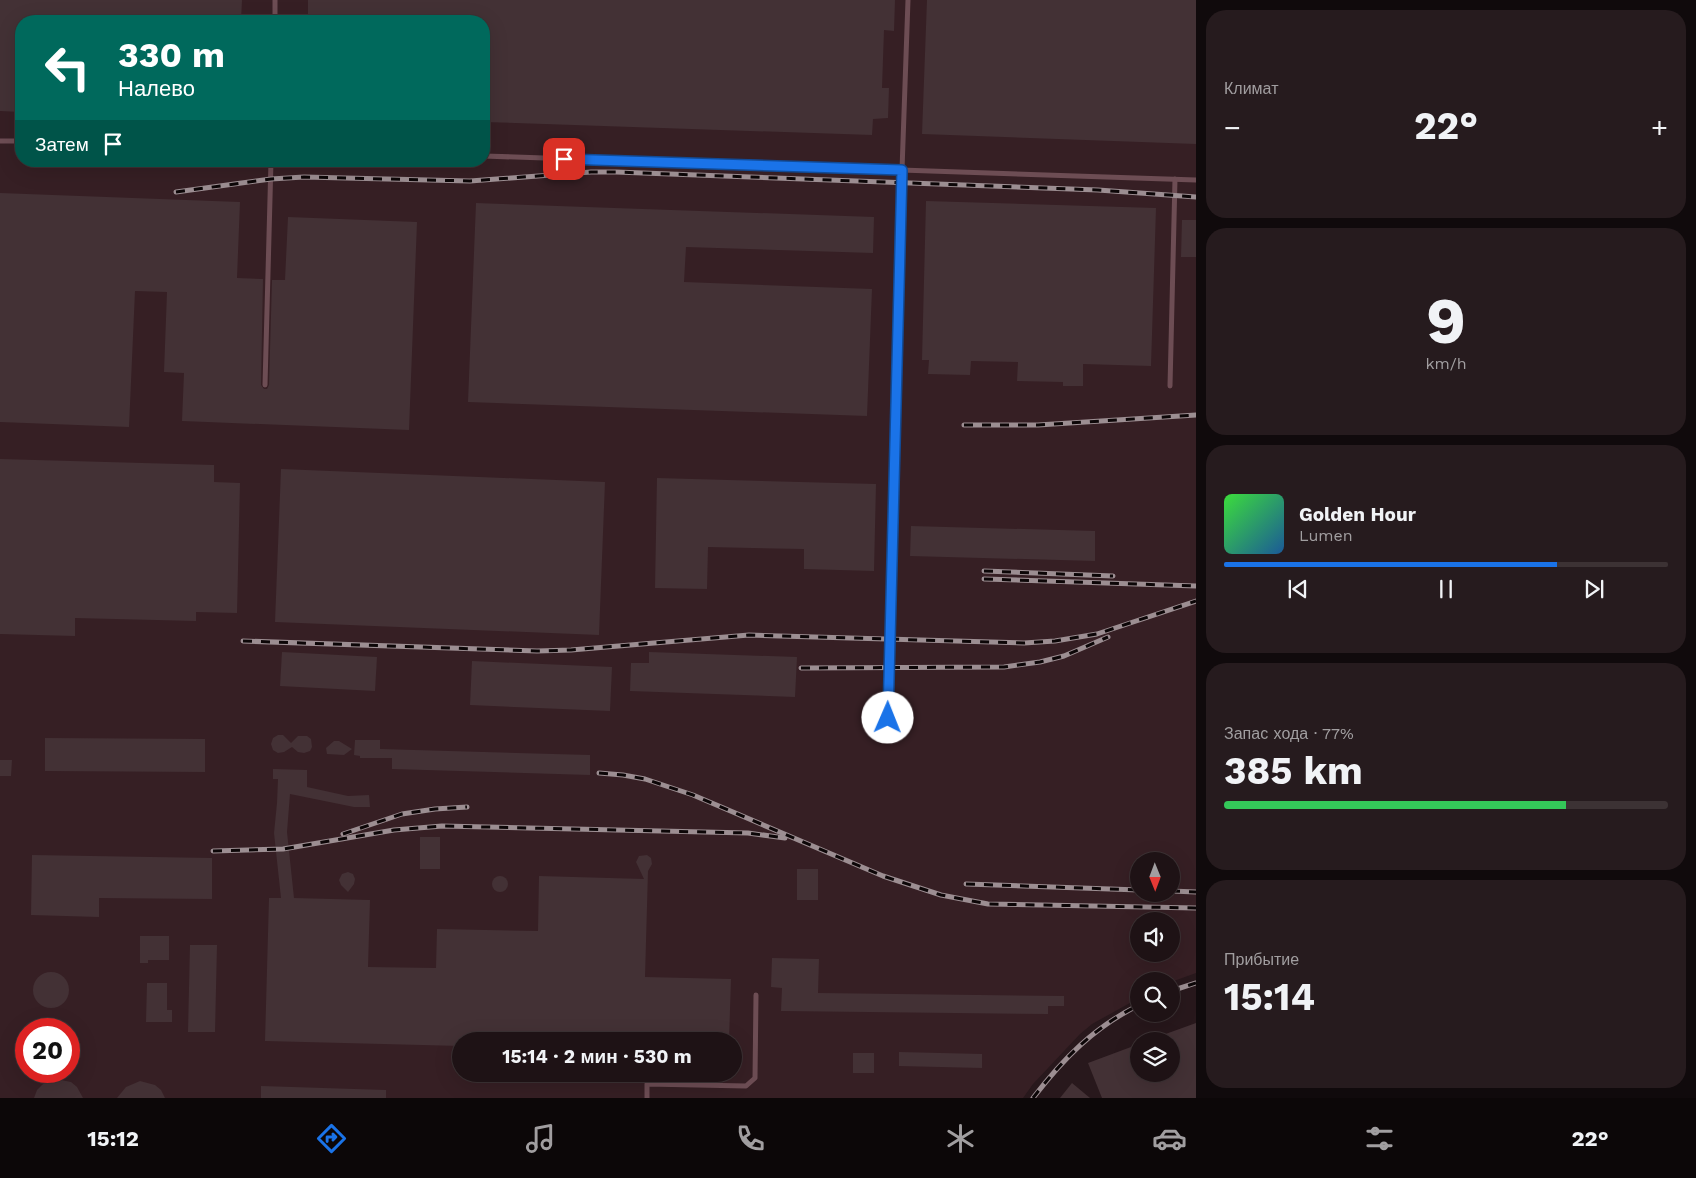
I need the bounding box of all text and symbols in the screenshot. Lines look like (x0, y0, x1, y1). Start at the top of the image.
text: 330 m (118, 34, 225, 76)
icon: left (35, 35, 100, 100)
text: Налево (118, 76, 195, 101)
text: Климат (1224, 79, 1278, 98)
text: 22° (1414, 104, 1478, 148)
text: − (1224, 111, 1241, 144)
text: + (1651, 111, 1668, 144)
icon: arrive (99, 130, 127, 158)
text: Затем (35, 133, 89, 156)
pin (543, 138, 585, 180)
icon: arrive (550, 145, 578, 173)
text: 9 (1426, 283, 1466, 359)
text: km/h (1425, 354, 1467, 373)
text: Golden Hour (1299, 503, 1416, 526)
text: Lumen (1299, 526, 1353, 545)
icon: previous (1284, 575, 1312, 603)
icon: pause (1432, 575, 1460, 603)
icon: next (1580, 575, 1608, 603)
position arrow (861, 691, 913, 743)
text: Запас хода · 77% (1224, 724, 1354, 743)
text: 385 km (1224, 749, 1363, 793)
north arrow (1130, 852, 1180, 902)
map controls (1130, 852, 1180, 1082)
button: sound (1130, 912, 1180, 962)
text: Прибытие (1224, 950, 1299, 969)
button: search (1130, 972, 1180, 1022)
text: 15:14 (1224, 975, 1315, 1019)
speed limit sign: 20 (15, 1018, 80, 1083)
button: layers (1130, 1032, 1180, 1082)
text: 15:14 · 2 мин · 530 m (502, 1045, 692, 1068)
icon: directions (314, 1121, 349, 1156)
icon: music (523, 1121, 558, 1156)
icon: phone (733, 1121, 768, 1156)
icon: climate (943, 1121, 978, 1156)
icon: car (1152, 1121, 1187, 1156)
icon: filters (1362, 1121, 1397, 1156)
text: 15:12 (87, 1126, 139, 1151)
text: 22° (1571, 1126, 1609, 1151)

